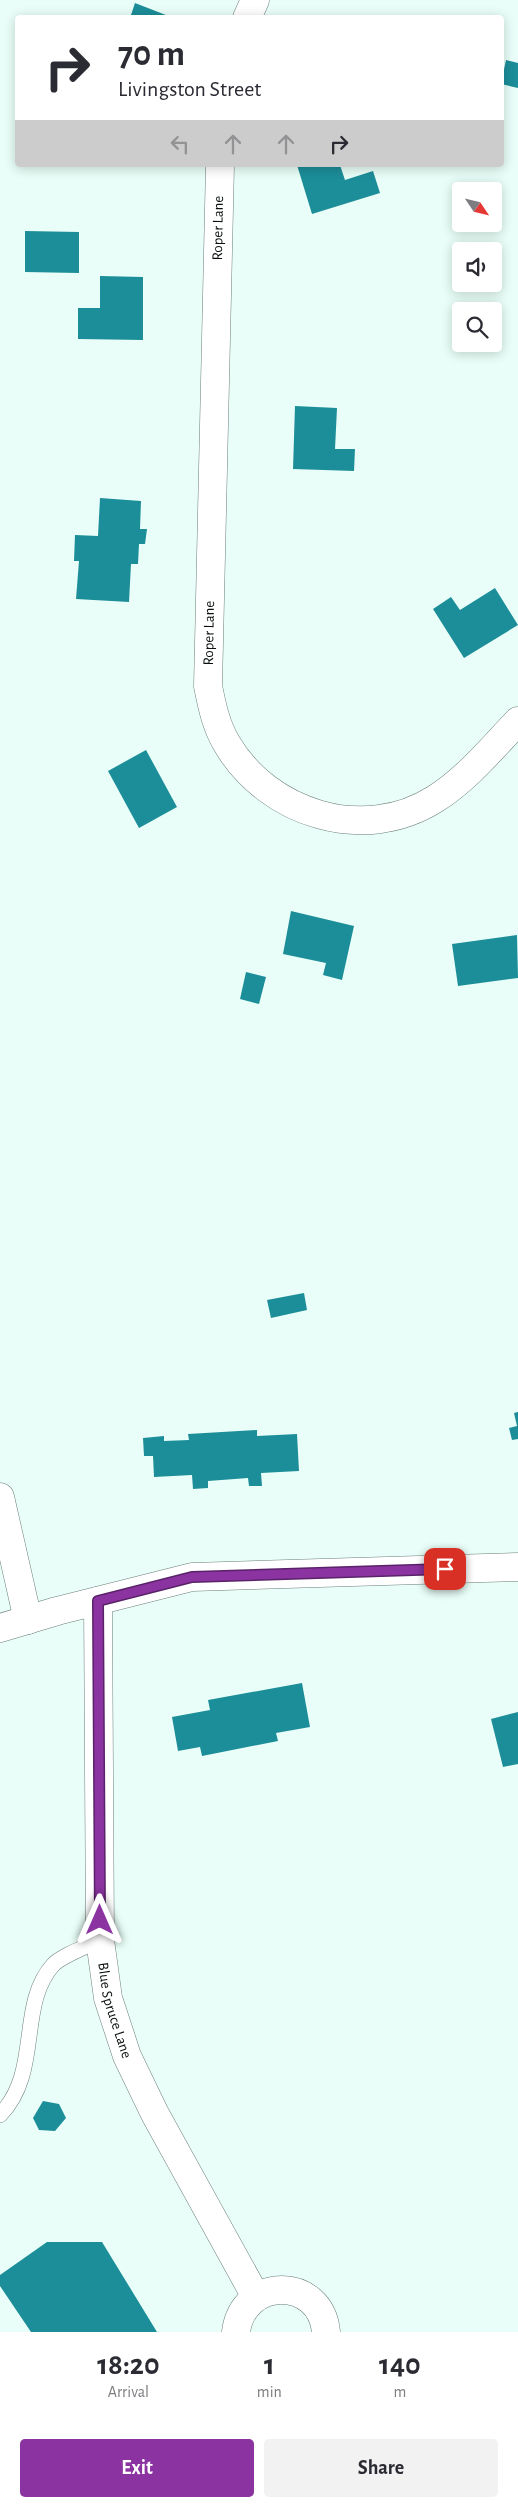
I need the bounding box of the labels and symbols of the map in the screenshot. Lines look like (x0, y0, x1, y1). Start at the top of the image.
north arrow (452, 182, 502, 232)
street label: Roper Lane (210, 195, 226, 260)
street label: Roper Lane (201, 600, 217, 665)
pin (424, 1548, 466, 1590)
position arrow (73, 1893, 125, 1945)
street label: Blue Spruce Lane (96, 1961, 135, 2060)

